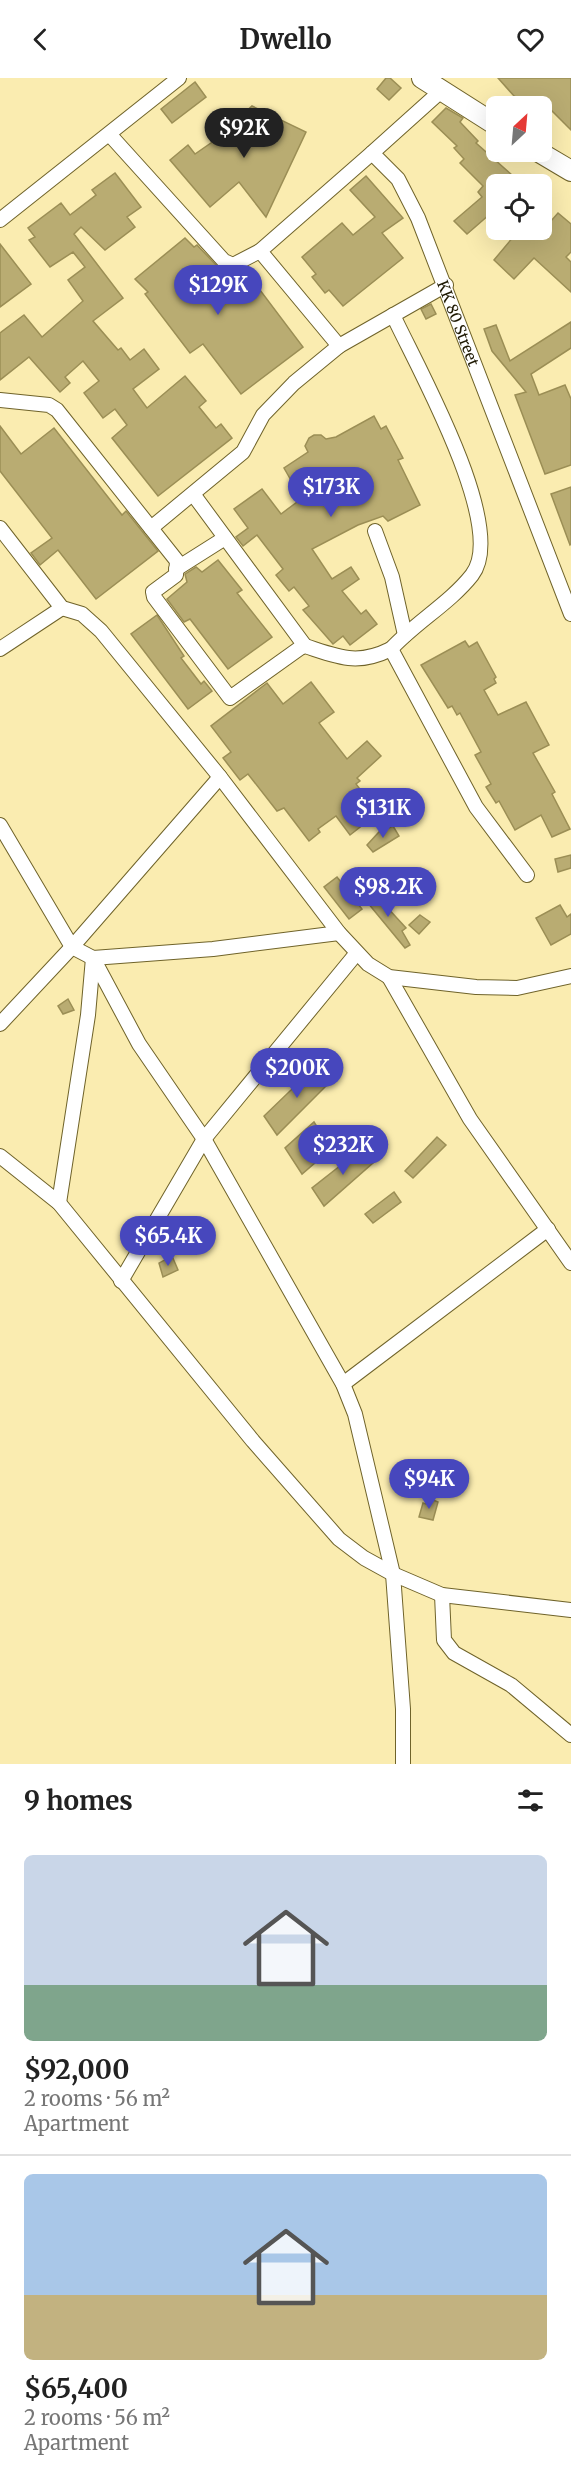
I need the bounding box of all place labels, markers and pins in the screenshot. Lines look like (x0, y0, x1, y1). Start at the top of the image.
pin: $92K (208, 108, 280, 159)
pin: $129K (176, 265, 260, 316)
pin: $173K (289, 467, 373, 518)
pin: $131K (341, 788, 425, 839)
pin: $98.2K (339, 867, 437, 918)
pin: $200K (255, 1048, 339, 1099)
pin: $232K (301, 1125, 385, 1176)
pin: $65.4K (119, 1216, 217, 1267)
pin: $94K (393, 1459, 465, 1510)

